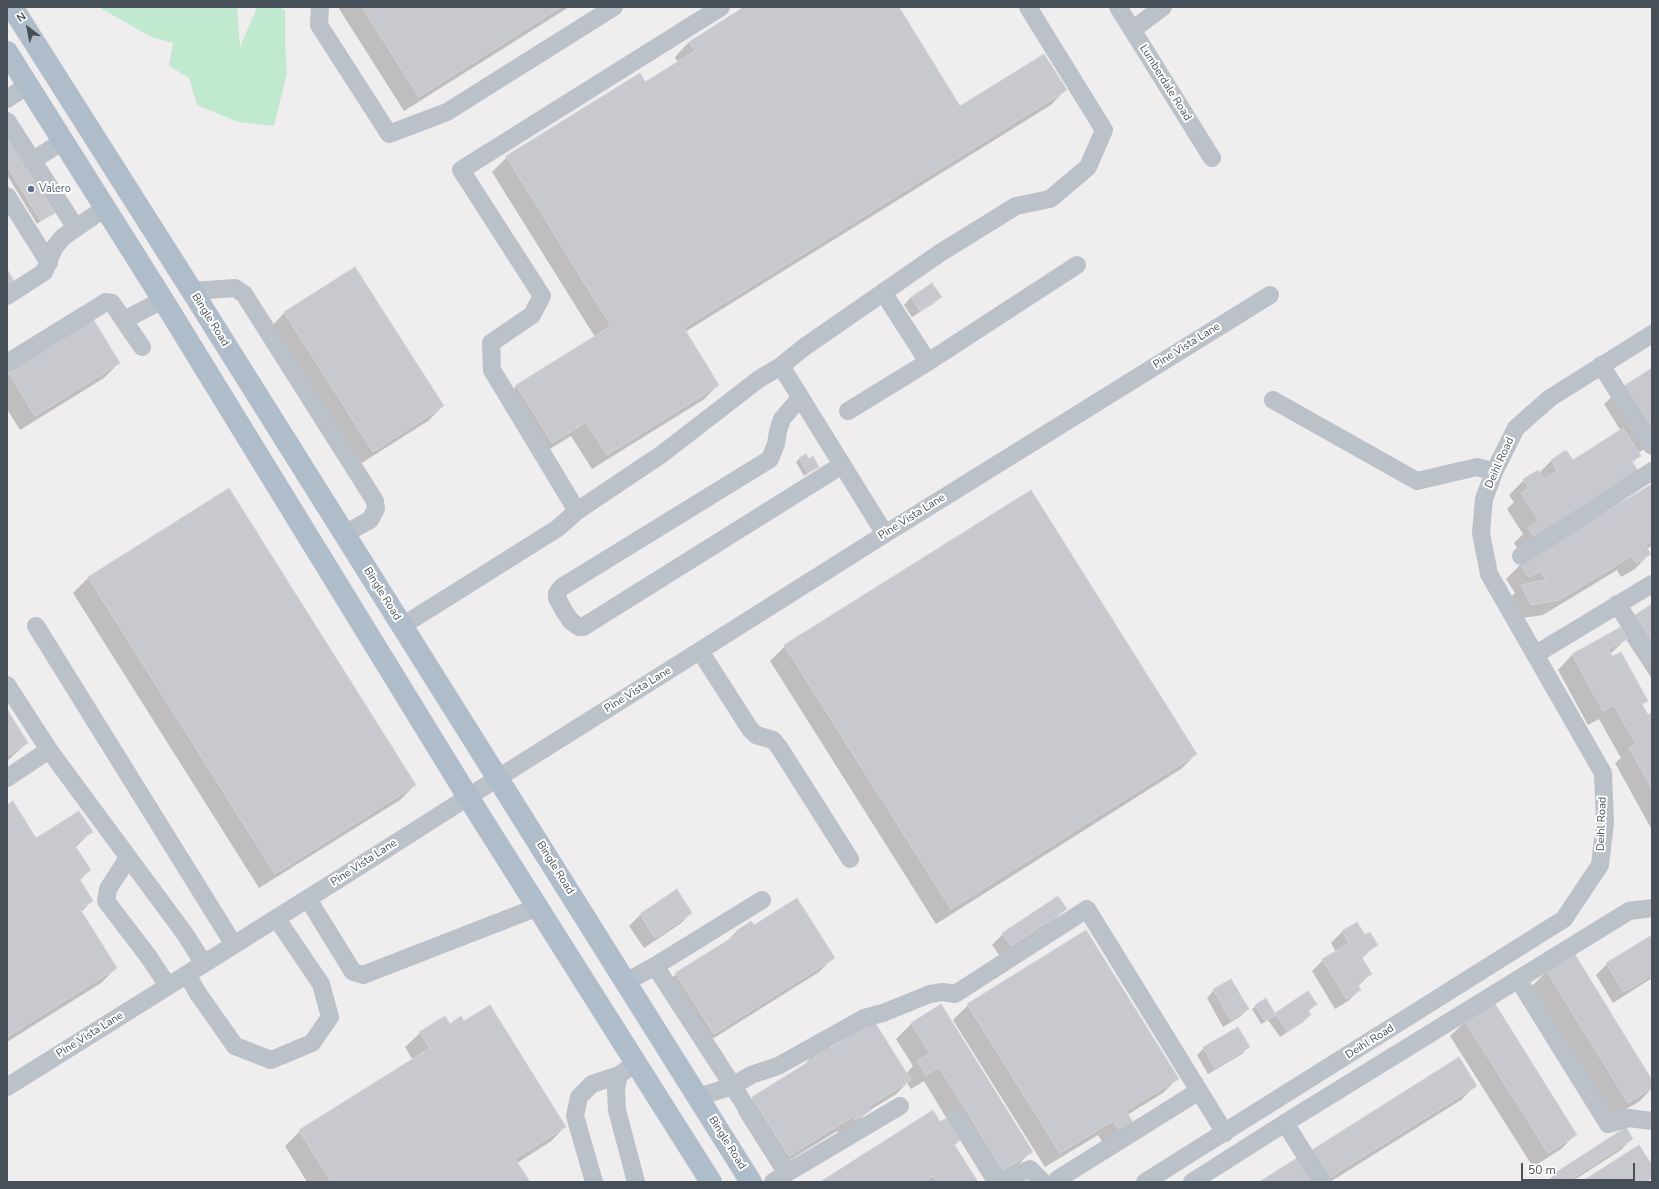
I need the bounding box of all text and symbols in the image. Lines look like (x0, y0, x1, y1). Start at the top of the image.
north arrow (8, 8, 48, 48)
text: N (14, 9, 29, 26)
street label: Lumberdale Road (1136, 42, 1194, 124)
place label: Valero (39, 182, 71, 196)
marker: Valero (26, 184, 36, 194)
street label: Bingle Road (188, 291, 232, 349)
street label: Pine Vista Lane (1151, 320, 1223, 372)
street label: Deihl Road (1483, 435, 1517, 491)
street label: Pine Vista Lane (876, 491, 948, 543)
street label: Bingle Road (360, 565, 404, 623)
street label: Pine Vista Lane (602, 664, 674, 716)
street label: Deihl Road (1594, 797, 1610, 851)
street label: Pine Vista Lane (328, 837, 400, 889)
street label: Bingle Road (533, 839, 577, 897)
street label: Pine Vista Lane (54, 1009, 126, 1061)
street label: Deihl Road (1343, 1022, 1397, 1062)
street label: Bingle Road (705, 1114, 749, 1172)
scale bar (1523, 1155, 1637, 1181)
text: 50 m (1528, 1162, 1556, 1178)

